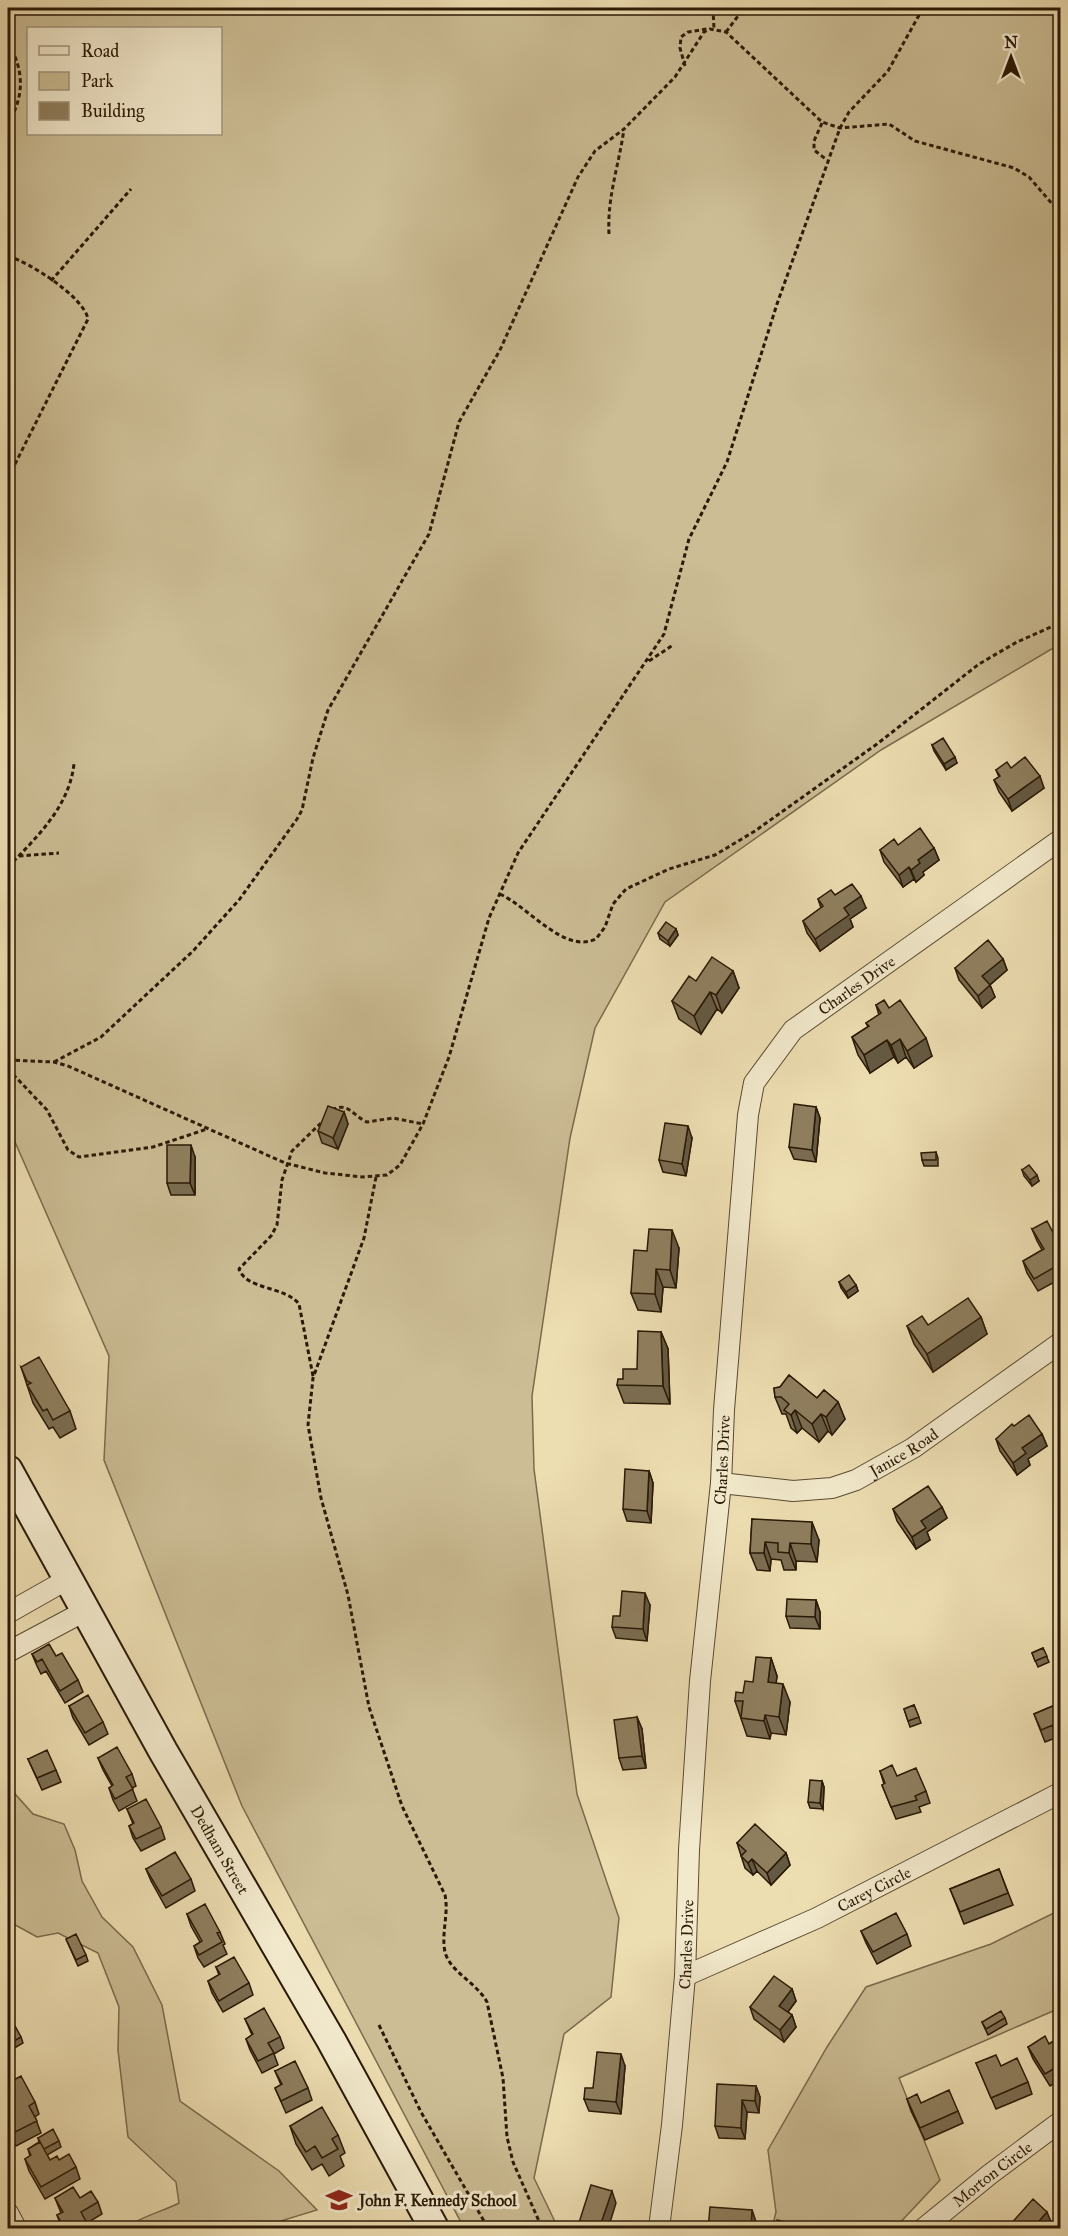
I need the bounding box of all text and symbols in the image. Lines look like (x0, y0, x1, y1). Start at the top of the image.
legend (27, 27, 222, 135)
north arrow (981, 27, 1041, 87)
text: N (1004, 33, 1018, 52)
text: Road (81, 40, 119, 62)
text: Park (81, 70, 114, 92)
text: Building (81, 100, 145, 123)
street label: Charles Drive (815, 951, 899, 1019)
street label: Charles Drive (710, 1414, 734, 1506)
street label: Janice Road (864, 1424, 942, 1482)
street label: Dedham Street (187, 1802, 253, 1898)
street label: Carey Circle (834, 1862, 914, 1916)
street label: Charles Drive (675, 1899, 697, 1990)
street label: Morton Circle (949, 2137, 1036, 2211)
school or university icon: John F. Kennedy School (324, 2185, 354, 2215)
place label: John F. Kennedy School (357, 2191, 517, 2211)

